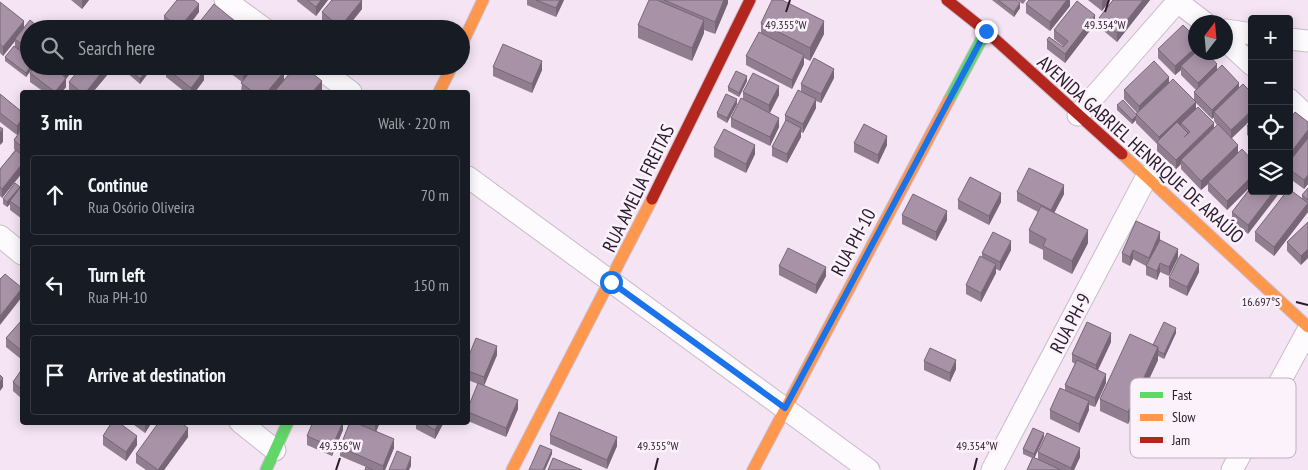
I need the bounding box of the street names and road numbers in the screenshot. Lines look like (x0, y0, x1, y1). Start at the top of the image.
street label: AVENIDA GABRIEL HENRIQUE DE ARAÚJO (1033, 50, 1249, 248)
street label: RUA AMELIA FREITAS (597, 120, 679, 256)
street label: RUA PH-10 (825, 204, 881, 280)
street label: RUA PH-9 (1044, 289, 1096, 357)

